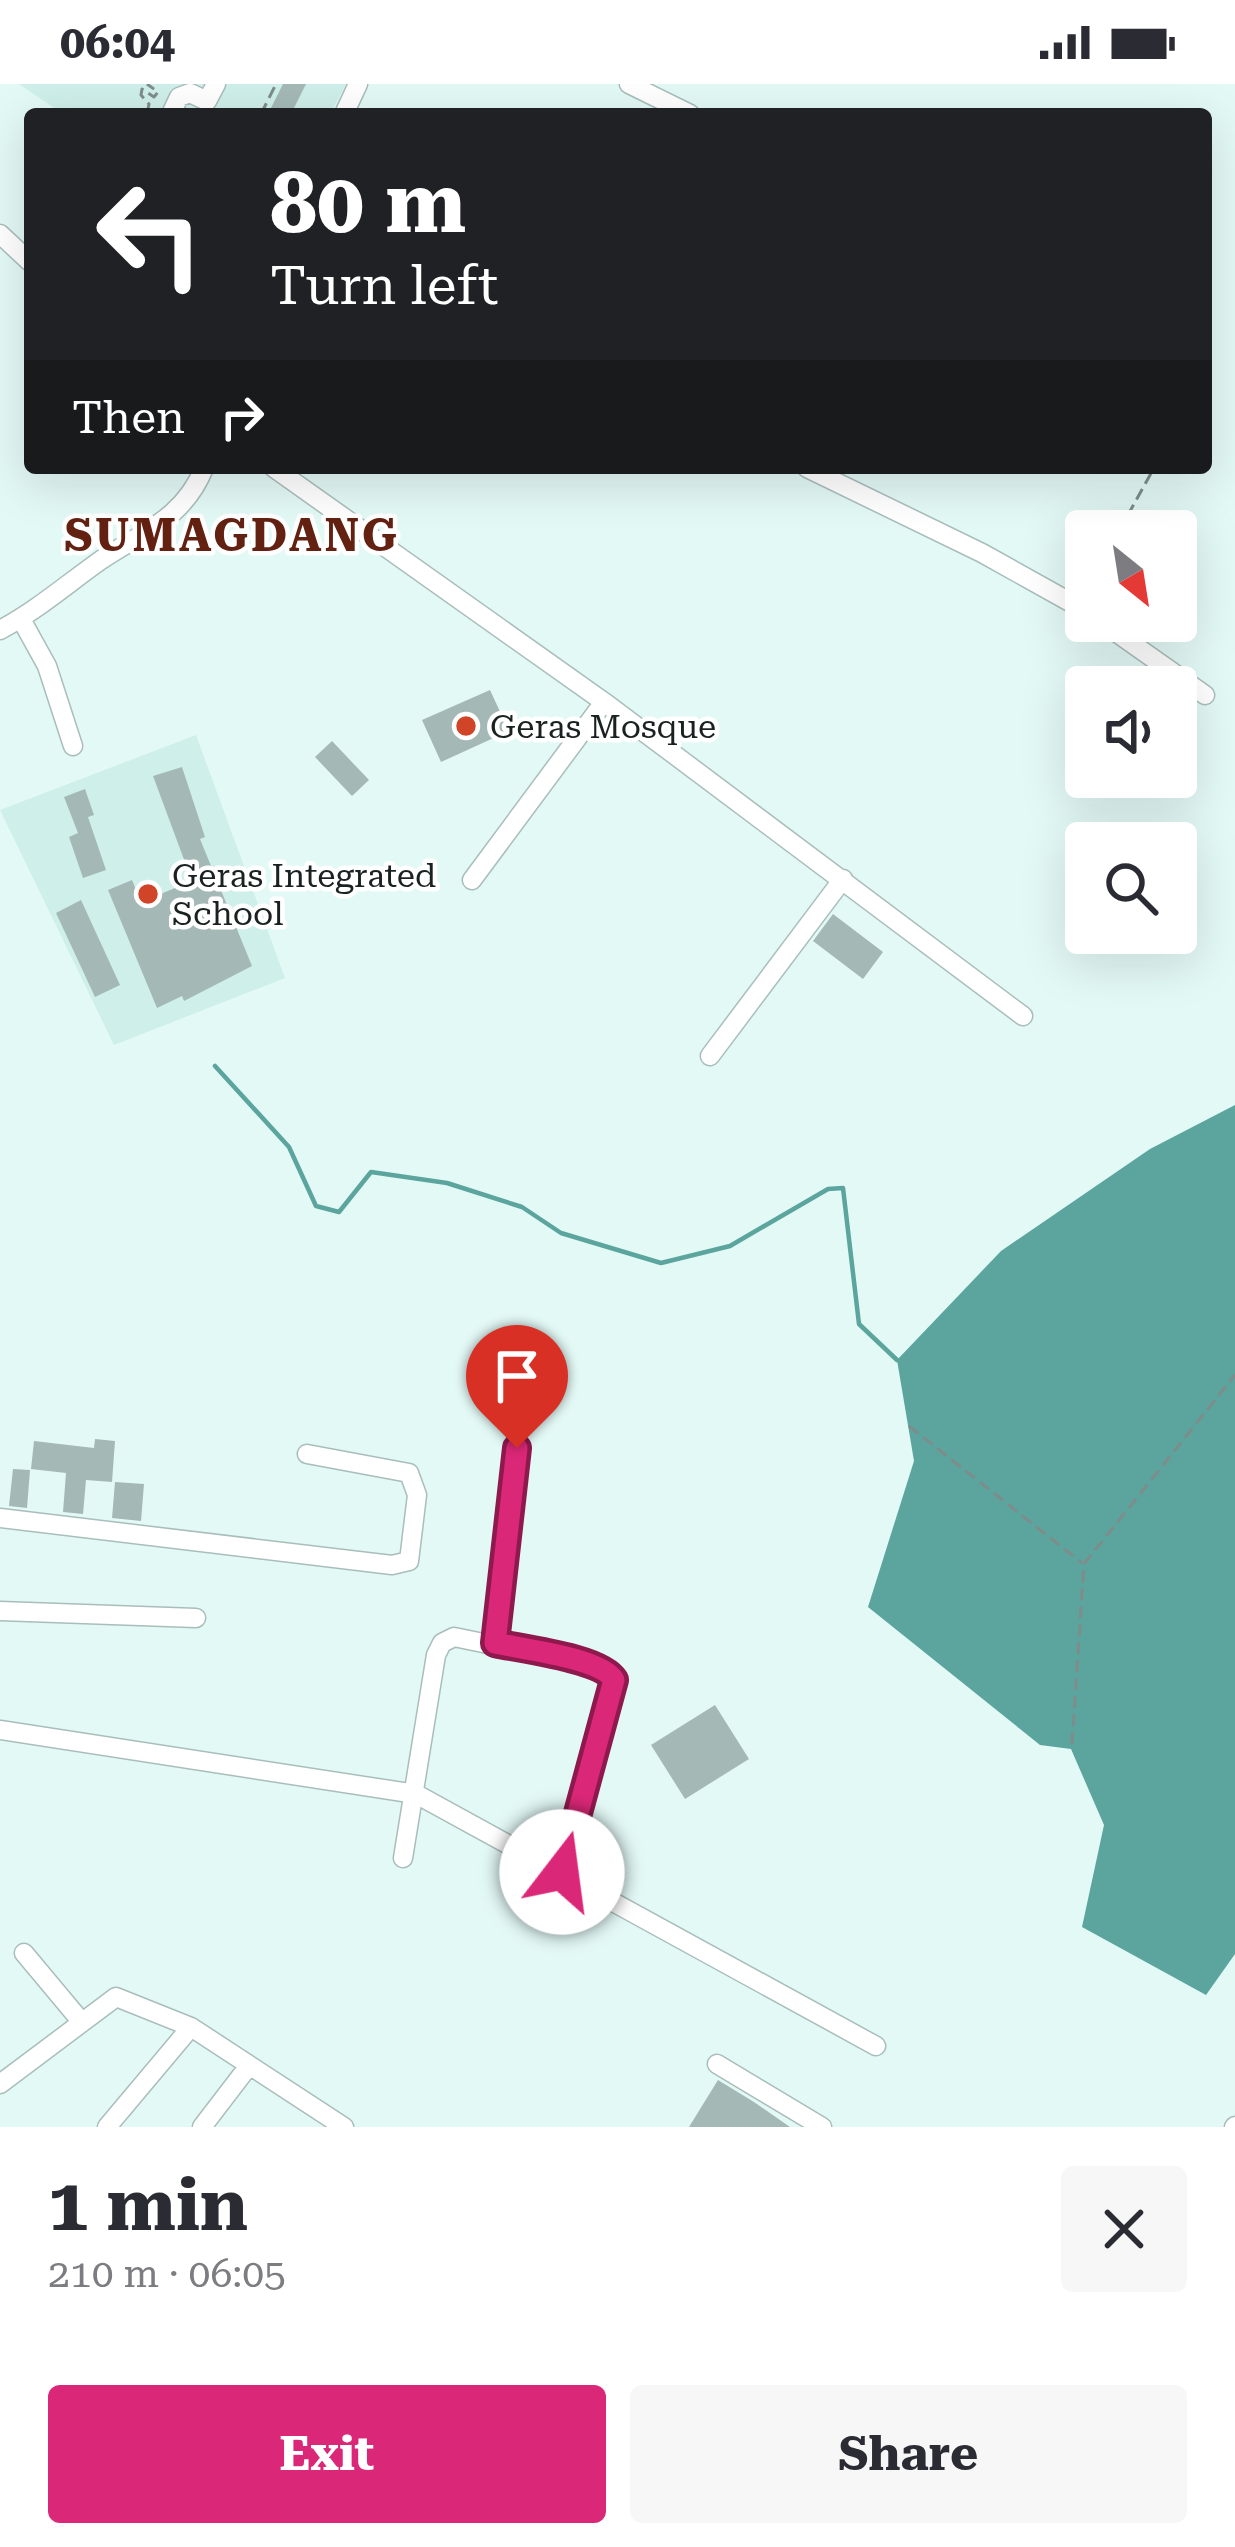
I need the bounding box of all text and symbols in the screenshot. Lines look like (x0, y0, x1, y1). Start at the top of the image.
text: 06:04 (60, 16, 175, 69)
text: 80 m (270, 154, 466, 252)
icon: left (72, 156, 228, 312)
text: Turn left (270, 254, 498, 317)
icon: right (209, 384, 275, 450)
text: Then (72, 391, 185, 444)
district label: SUMAGDANG (64, 509, 400, 562)
north arrow (1065, 510, 1197, 642)
map controls (1065, 510, 1197, 954)
button: sound (1065, 666, 1197, 798)
place label: Geras Mosque (490, 707, 716, 746)
marker: Geras Mosque (453, 713, 479, 739)
button: search (1065, 822, 1197, 954)
place label: Geras Integrated School (172, 856, 436, 933)
marker: Geras Integrated School (135, 881, 161, 907)
pin (466, 1325, 568, 1448)
icon: arrive (484, 1343, 550, 1409)
position arrow (499, 1809, 625, 1935)
text: 1 min (48, 2163, 248, 2248)
button: close (1061, 2166, 1187, 2292)
text: 210 m · 06:05 (48, 2251, 286, 2297)
button: Exit (48, 2385, 606, 2523)
button: Share (630, 2385, 1187, 2523)

